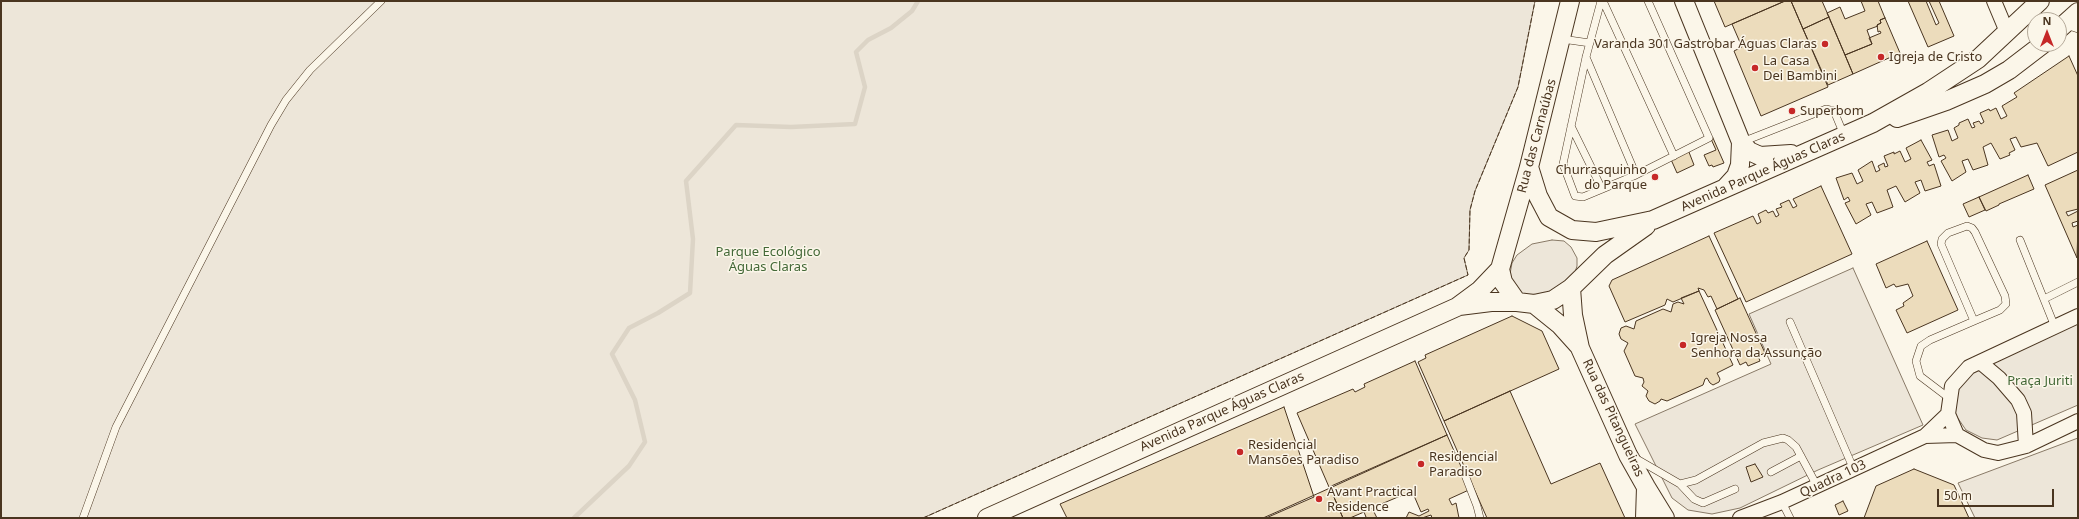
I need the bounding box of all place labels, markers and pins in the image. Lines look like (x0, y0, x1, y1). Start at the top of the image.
place label: Varanda 301 Gastrobar Águas Claras (1594, 36, 1817, 52)
marker: Varanda 301 Gastrobar Águas Claras (1820, 39, 1830, 49)
place label: Igreja de Cristo (1889, 49, 1982, 65)
marker: Igreja de Cristo (1876, 52, 1886, 62)
place label: La Casa Dei Bambini (1763, 53, 1837, 84)
marker: La Casa Dei Bambini (1750, 63, 1760, 73)
place label: Superbom (1800, 103, 1864, 119)
marker: Superbom (1787, 106, 1797, 116)
place label: Churrasquinho do Parque (1555, 162, 1647, 193)
marker: Churrasquinho do Parque (1650, 172, 1660, 182)
place label: Igreja Nossa Senhora da Assunção (1691, 330, 1822, 361)
marker: Igreja Nossa Senhora da Assunção (1678, 340, 1688, 350)
place label: Residencial Mansões Paradiso (1248, 437, 1359, 468)
marker: Residencial Mansões Paradiso (1235, 447, 1245, 457)
place label: Residencial Paradiso (1429, 449, 1498, 480)
marker: Residencial Paradiso (1416, 459, 1426, 469)
place label: Avant Practical Residence (1327, 484, 1417, 515)
marker: Avant Practical Residence (1314, 494, 1324, 504)

